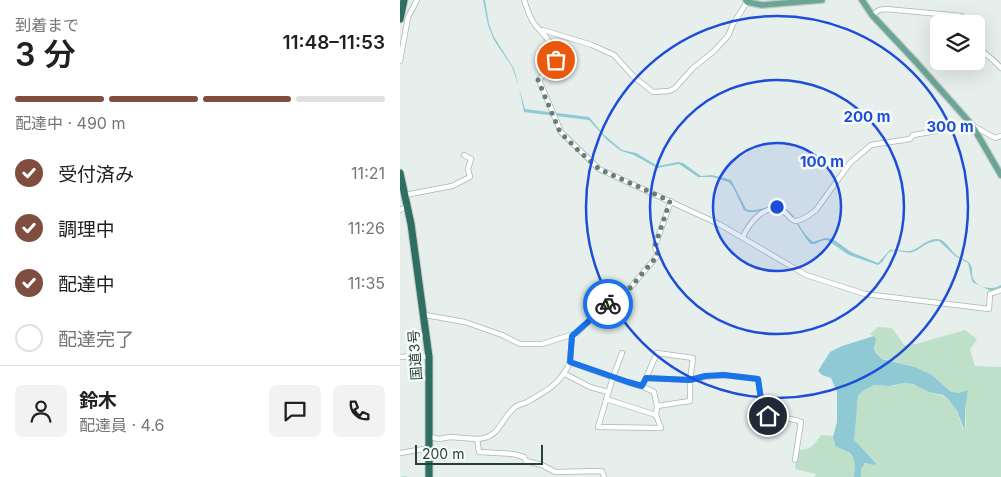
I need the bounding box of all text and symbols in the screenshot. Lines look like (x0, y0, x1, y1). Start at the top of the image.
text: 到着まで (15, 15, 79, 35)
map controls (930, 15, 985, 70)
button: layers (930, 15, 985, 70)
text: 11:48–11:53 (282, 31, 385, 54)
text: 3 分 (15, 35, 75, 74)
pin (535, 39, 577, 81)
icon: bag (542, 46, 570, 74)
text: 200 m (844, 107, 890, 126)
text: 配達中 · 490 m (15, 113, 125, 133)
text: 300 m (926, 117, 974, 136)
text: 100 m (800, 152, 844, 171)
icon: check (15, 159, 43, 187)
text: 受付済み (58, 163, 134, 186)
text: 11:21 (351, 163, 385, 183)
centre of rings (768, 198, 786, 216)
icon: check (15, 214, 43, 242)
text: 調理中 (58, 218, 115, 241)
text: 11:26 (348, 218, 385, 238)
icon: check (15, 269, 43, 297)
text: 配達中 (58, 273, 115, 296)
text: 11:35 (348, 273, 385, 293)
courier (583, 279, 633, 329)
icon: bike (594, 290, 622, 318)
text: 配達完了 (58, 328, 134, 351)
street label: 国道3号 (404, 329, 425, 381)
button: person (15, 385, 67, 437)
button: chat (269, 385, 321, 437)
button: phone (333, 385, 385, 437)
text: 鈴木 (79, 389, 117, 412)
pin (747, 395, 789, 437)
icon: home (754, 402, 782, 430)
text: 配達員 · 4.6 (79, 415, 165, 435)
scale bar (415, 442, 542, 465)
text: 200 m (422, 445, 464, 462)

